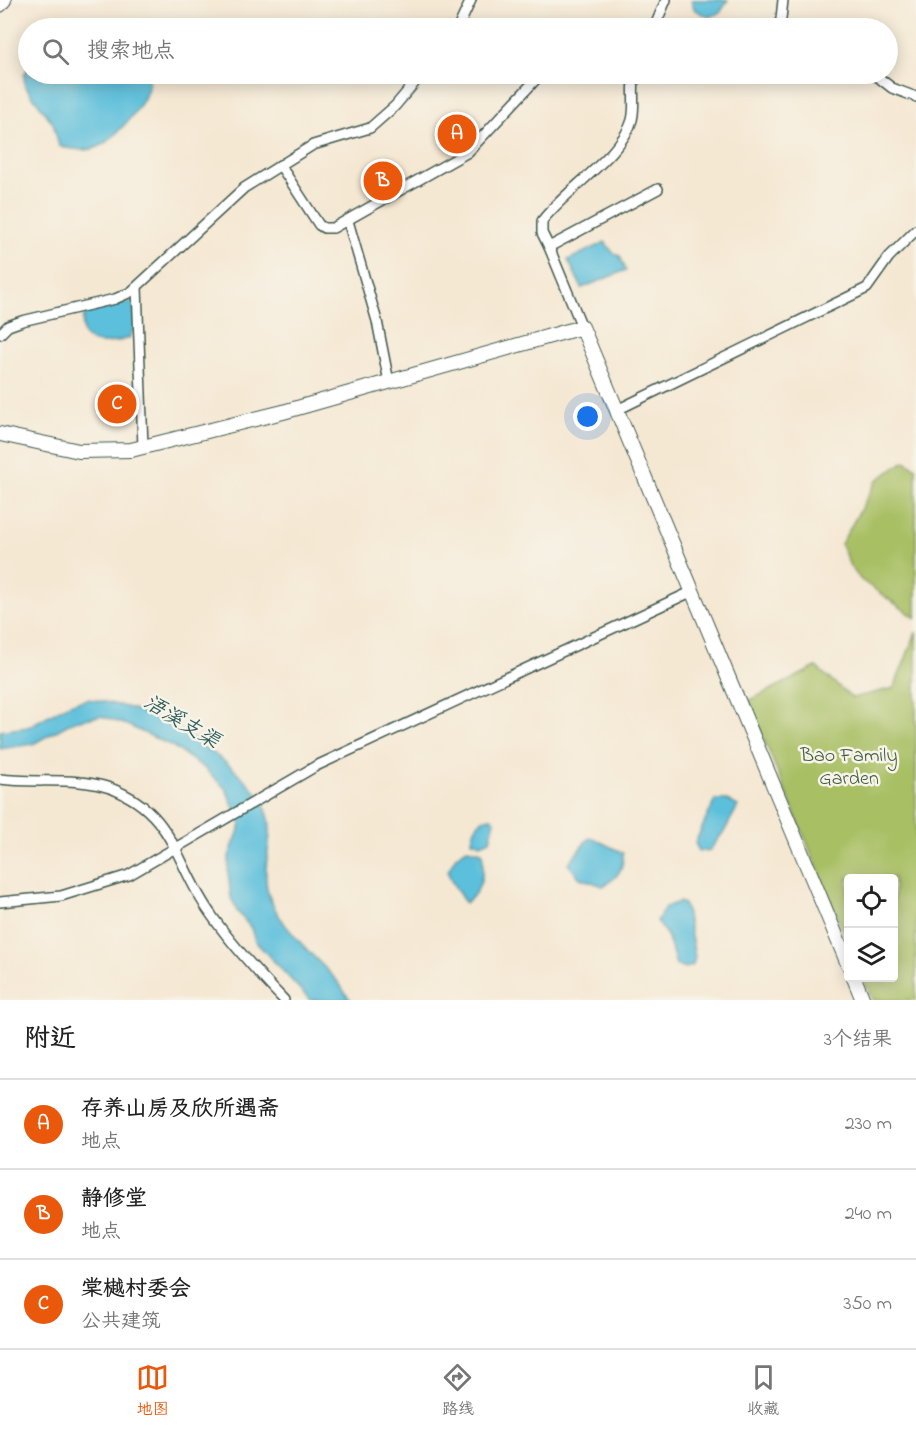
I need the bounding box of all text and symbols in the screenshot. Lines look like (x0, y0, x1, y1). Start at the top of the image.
search box (18, 18, 898, 84)
icon: search (39, 35, 72, 68)
text: 搜索地点 (87, 36, 175, 68)
pin: A (438, 112, 476, 156)
pin: B (364, 158, 403, 204)
pin: C (98, 382, 136, 426)
your location (573, 402, 602, 431)
water label: 浯溪支渠 (137, 688, 226, 758)
park label: Bao Family Garden (799, 742, 898, 794)
map controls (844, 874, 898, 982)
button: locate (844, 874, 898, 928)
button: layers (844, 928, 898, 982)
text: 附近 (24, 1021, 76, 1059)
text: 3个结果 (824, 1026, 892, 1055)
text: 存养山房及欣所遇斋 (81, 1094, 279, 1126)
text: A (37, 1110, 50, 1139)
text: 230 m (845, 1110, 892, 1139)
text: 地点 (81, 1128, 121, 1157)
text: 静修堂 (81, 1184, 147, 1216)
text: B (37, 1200, 50, 1229)
text: 240 m (845, 1200, 892, 1229)
text: 地点 (81, 1218, 121, 1247)
text: 棠樾村委会 (81, 1274, 191, 1306)
text: C (38, 1290, 49, 1319)
text: 350 m (843, 1290, 892, 1319)
text: 公共建筑 (81, 1308, 161, 1337)
tab: 地图 (136, 1361, 169, 1422)
tab: 路线 (441, 1361, 474, 1422)
tab: 收藏 (747, 1361, 780, 1422)

